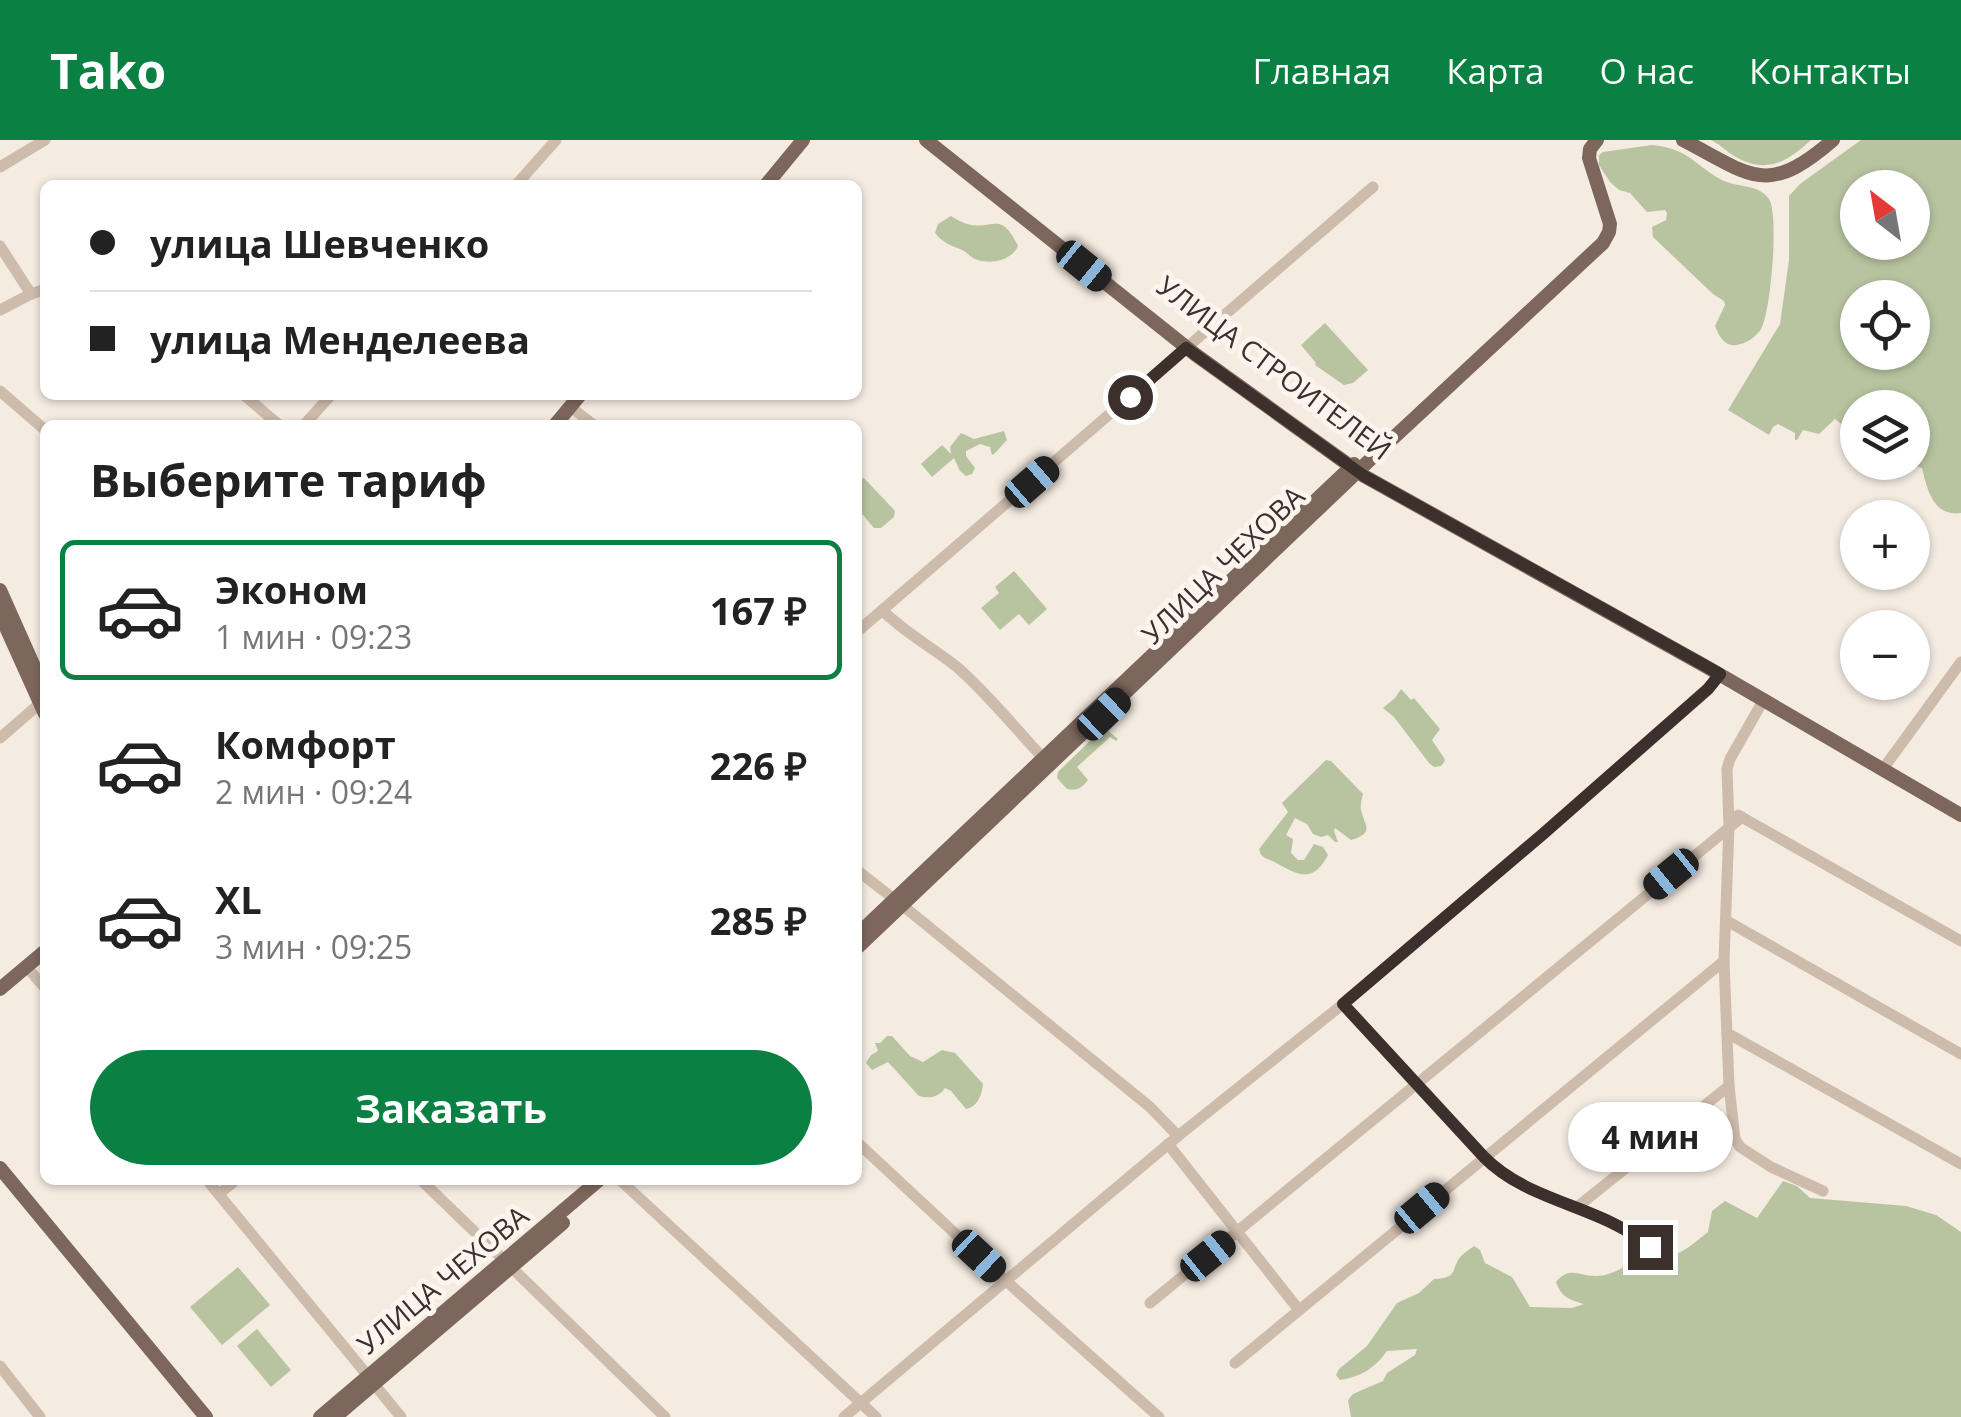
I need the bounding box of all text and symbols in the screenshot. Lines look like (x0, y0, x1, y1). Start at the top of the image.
text: Tako (50, 38, 166, 103)
text: Главная (1252, 47, 1391, 94)
text: Карта (1446, 47, 1544, 94)
text: О нас (1599, 47, 1694, 94)
text: Контакты (1749, 47, 1911, 94)
north arrow (1840, 170, 1930, 260)
map controls (1840, 170, 1930, 700)
text: улица Шевченко (150, 217, 489, 269)
car (1051, 235, 1117, 297)
street label: УЛИЦА СТРОИТЕЛЕЙ (1150, 266, 1400, 468)
button: locate (1840, 280, 1930, 370)
text: улица Менделеева (150, 313, 530, 365)
route start (1108, 375, 1153, 420)
button: layers (1840, 390, 1930, 480)
text: Выберите тариф (90, 449, 487, 510)
car (1000, 451, 1064, 513)
street label: УЛИЦА ЧЕХОВА (1133, 477, 1312, 652)
button: + (1840, 500, 1930, 590)
text: Эконом (215, 563, 368, 615)
icon: car (95, 565, 185, 655)
text: 167 ₽ (710, 584, 807, 636)
button: − (1840, 610, 1930, 700)
text: 1 мин · 09:23 (215, 615, 412, 658)
car (1072, 682, 1136, 746)
text: Комфорт (215, 718, 396, 770)
icon: car (95, 720, 185, 810)
text: 226 ₽ (710, 739, 807, 791)
text: 2 мин · 09:24 (215, 770, 412, 813)
car (1638, 843, 1704, 905)
text: XL (215, 873, 262, 925)
icon: car (95, 875, 185, 965)
text: 285 ₽ (710, 894, 807, 946)
text: 3 мин · 09:25 (215, 925, 412, 968)
button: Заказать (90, 1050, 812, 1165)
callout: 4 мин (1568, 1102, 1732, 1172)
text: 4 мин (1602, 1115, 1699, 1158)
car (1389, 1177, 1455, 1239)
street label: УЛИЦА ЧЕХОВА (349, 1196, 536, 1362)
car (947, 1225, 1011, 1287)
car (1175, 1225, 1241, 1287)
route end (1628, 1225, 1673, 1270)

